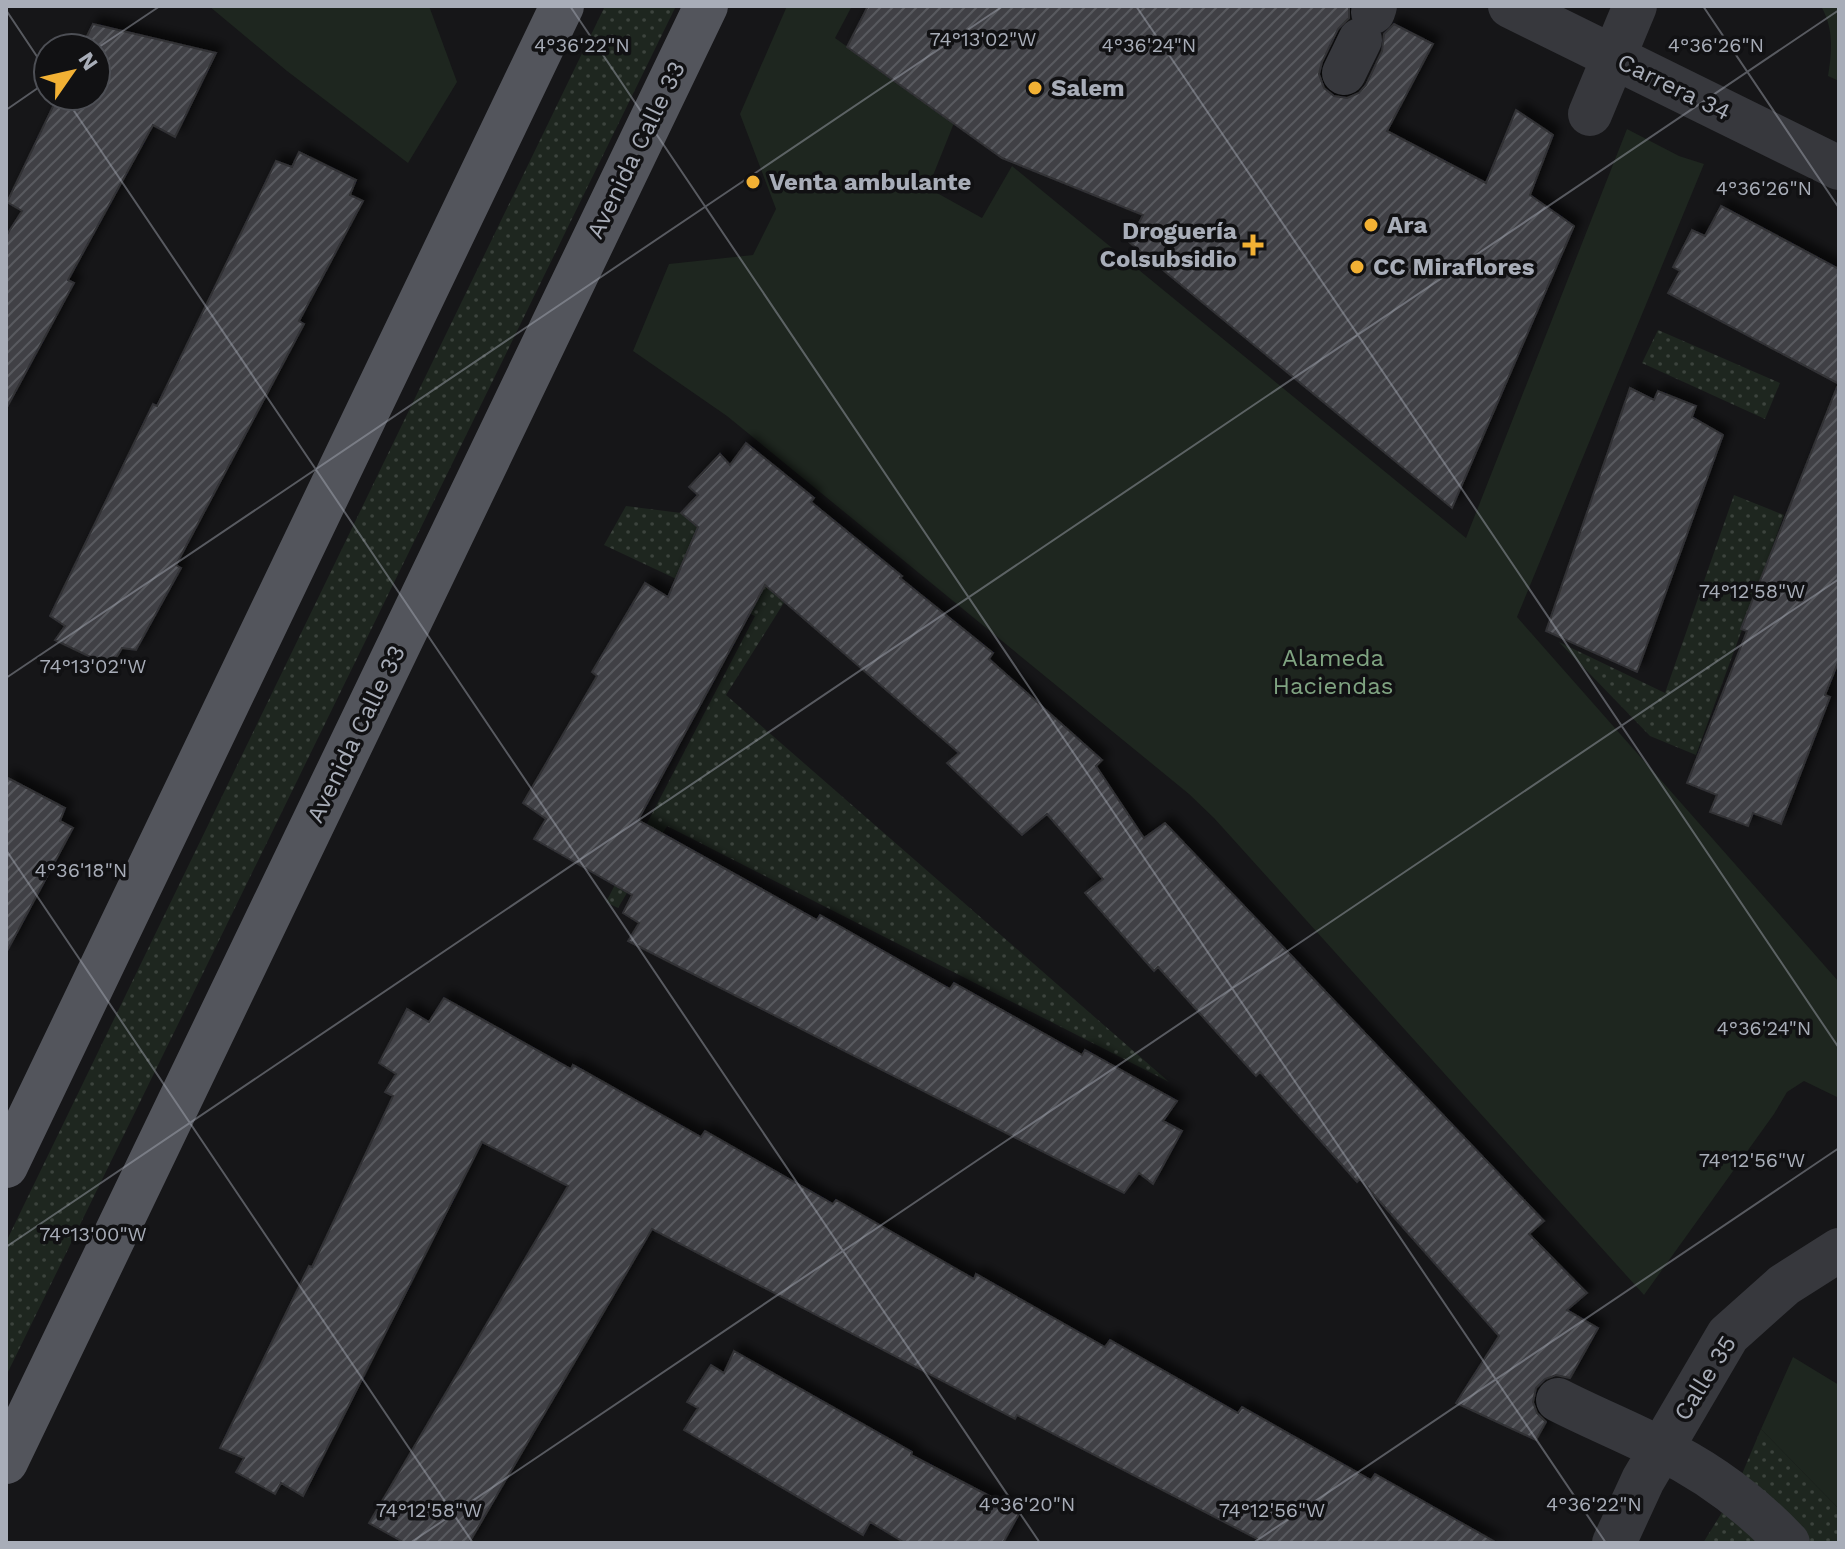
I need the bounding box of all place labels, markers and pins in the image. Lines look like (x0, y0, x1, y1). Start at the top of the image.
place label: Salem (1051, 74, 1125, 102)
marker: Salem (1026, 79, 1044, 97)
place label: Venta ambulante (769, 168, 972, 196)
marker: Venta ambulante (744, 173, 762, 191)
place label: Ara (1387, 211, 1427, 239)
marker: Ara (1362, 216, 1380, 234)
place label: Droguería Colsubsidio (1100, 217, 1237, 273)
marker: Droguería Colsubsidio (1244, 236, 1262, 254)
place label: CC Miraflores (1373, 253, 1535, 281)
marker: CC Miraflores (1348, 258, 1366, 276)

